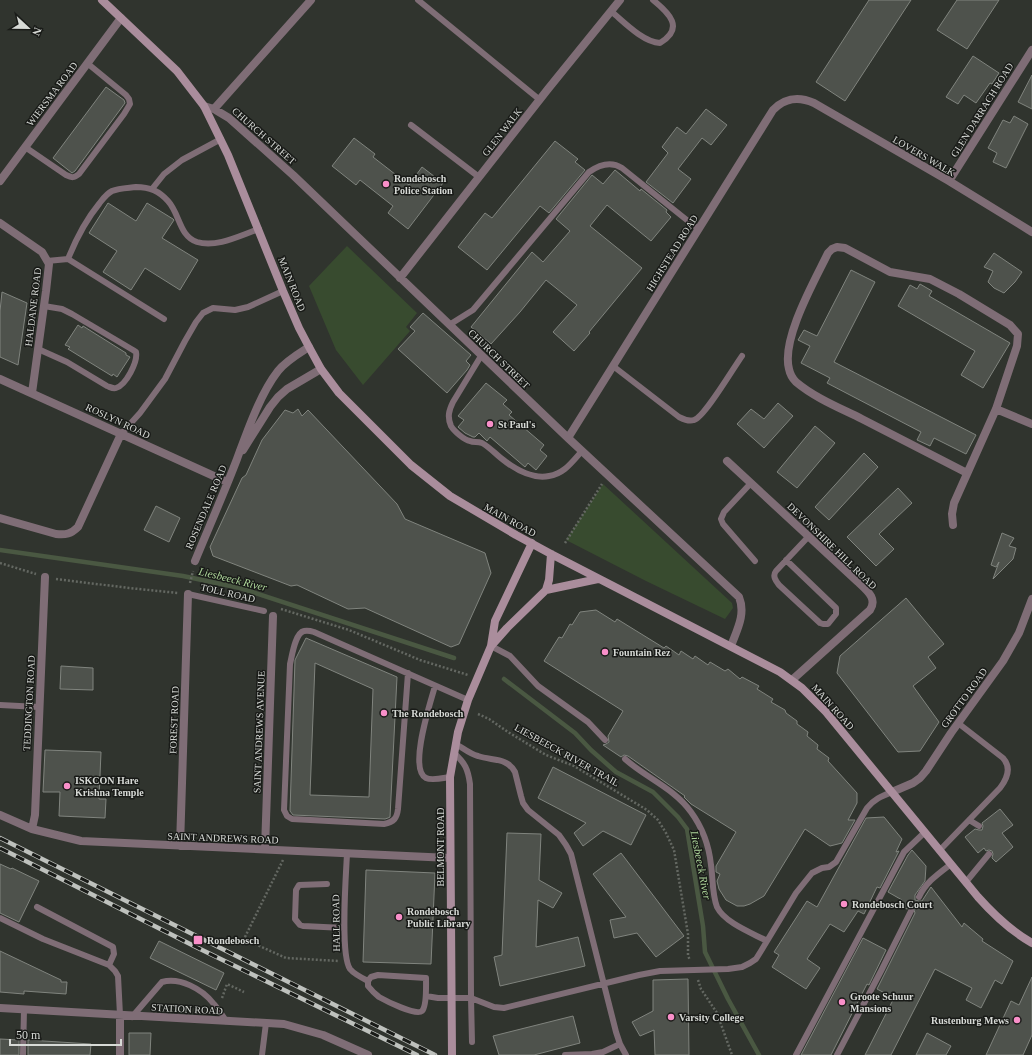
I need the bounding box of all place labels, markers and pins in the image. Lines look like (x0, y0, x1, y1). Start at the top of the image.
place label: Rondebosch Police Station (394, 173, 453, 196)
marker: Rondebosch Police Station (381, 179, 391, 189)
marker: St Paul's (485, 419, 495, 429)
place label: St Paul's (498, 419, 536, 430)
marker: Fountain Rez (600, 647, 610, 657)
place label: Fountain Rez (613, 647, 671, 658)
marker: The Rondebosch (379, 708, 389, 718)
place label: The Rondebosch (392, 708, 464, 719)
place label: ISKCON Hare Krishna Temple (75, 775, 144, 798)
marker: ISKCON Hare Krishna Temple (62, 781, 72, 791)
marker: Rondebosch Court (839, 899, 849, 909)
place label: Rondebosch Court (852, 899, 933, 910)
place label: Rondebosch Public Library (407, 906, 471, 929)
marker: Rondebosch Public Library (394, 912, 404, 922)
marker: Rondebosch (192, 934, 204, 946)
place label: Rondebosch (207, 935, 260, 946)
place label: Groote Schuur Mansions (850, 991, 914, 1014)
marker: Groote Schuur Mansions (837, 997, 847, 1007)
marker: Varsity College (666, 1012, 676, 1022)
place label: Varsity College (679, 1012, 744, 1023)
place label: Rustenburg Mews (931, 1015, 1009, 1026)
marker: Rustenburg Mews (1012, 1015, 1022, 1025)

